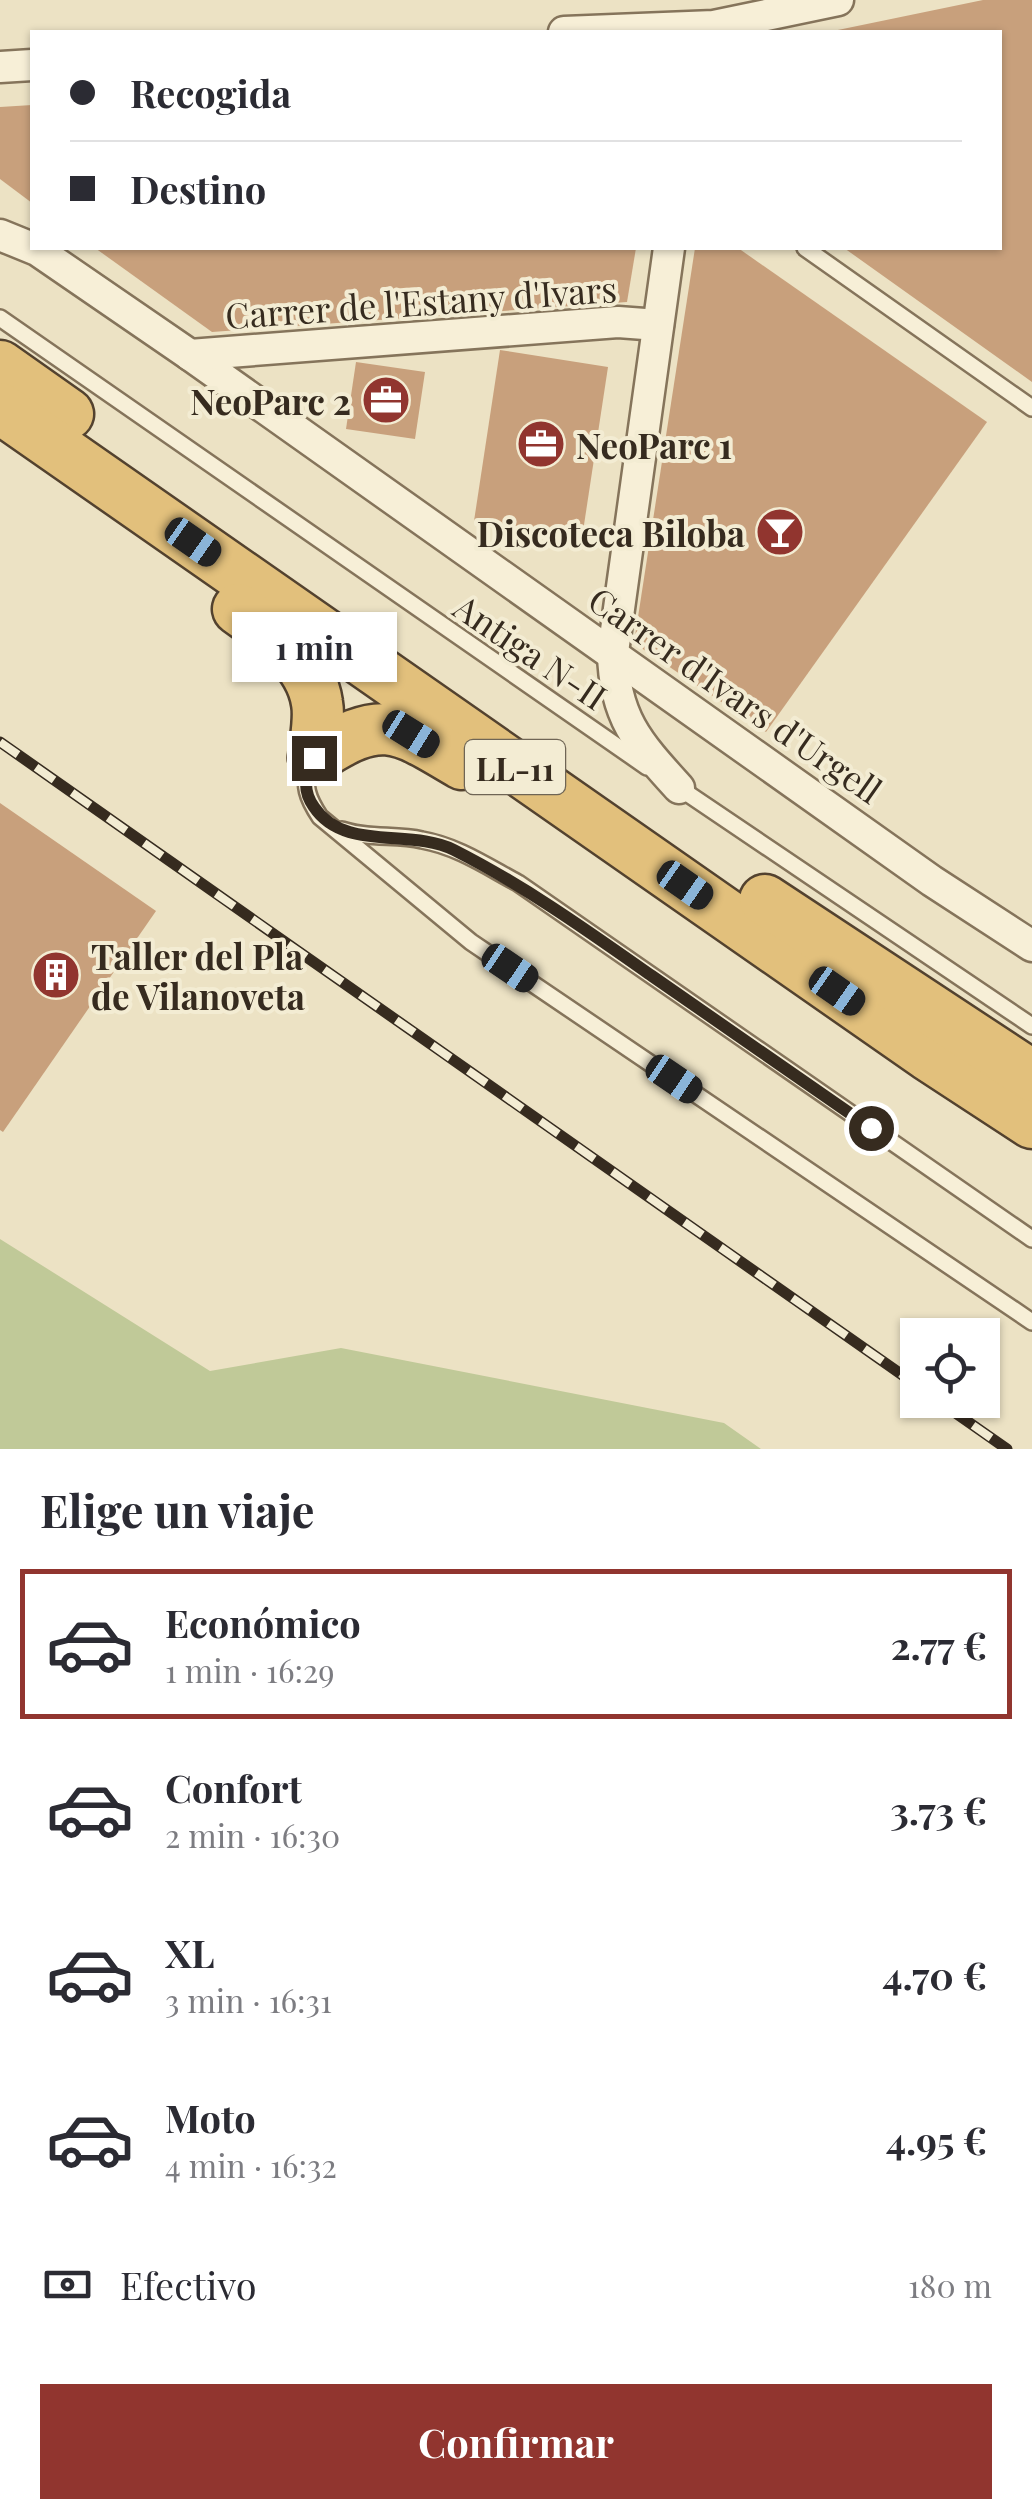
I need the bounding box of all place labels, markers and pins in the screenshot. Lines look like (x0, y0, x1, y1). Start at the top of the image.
office icon: NeoParc 2 (360, 374, 412, 426)
place label: NeoParc 2 (190, 377, 351, 424)
office icon: NeoParc 1 (515, 418, 567, 470)
place label: NeoParc 1 (576, 421, 732, 468)
bar icon: Discoteca Biloba (754, 506, 806, 558)
place label: Discoteca Biloba (477, 509, 745, 556)
place label: Taller del Pla de Vilanoveta (91, 932, 305, 1019)
building icon: Taller del Pla de Vilanoveta (30, 949, 82, 1001)

